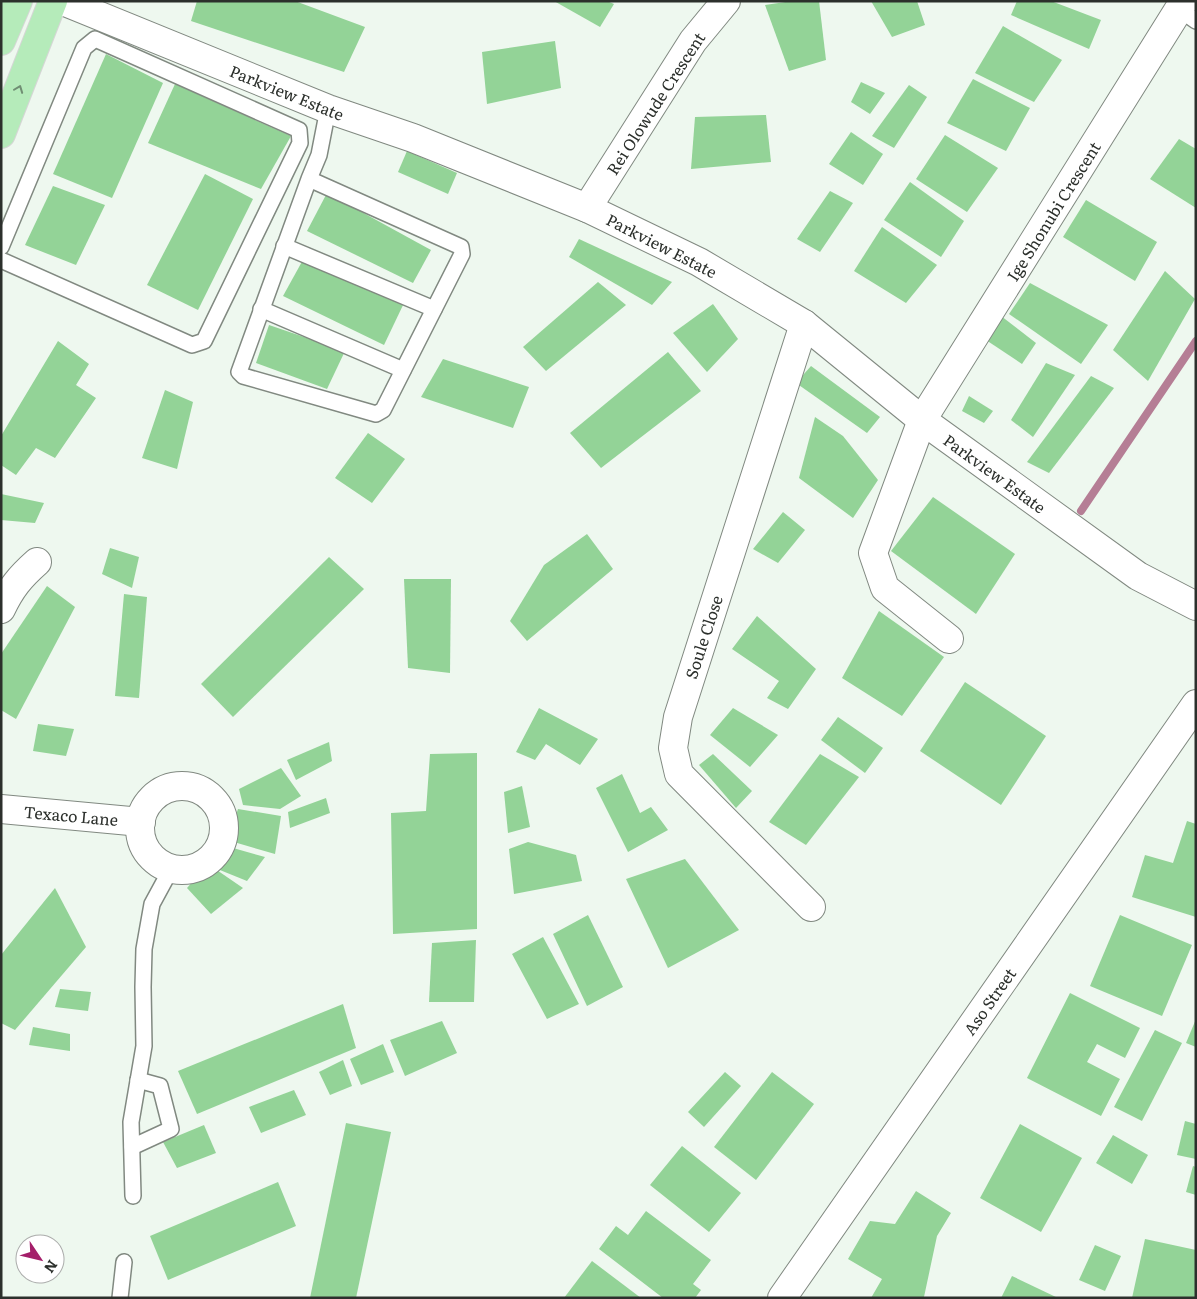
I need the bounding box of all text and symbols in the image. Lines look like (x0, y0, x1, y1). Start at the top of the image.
street label: Rei Olowude Crescent (600, 26, 711, 179)
street label: Parkview Estate (226, 58, 348, 126)
one-way arrow (13, 85, 23, 94)
street label: Ige Shonubi Crescent (1000, 136, 1106, 286)
street label: Parkview Estate (603, 207, 721, 283)
street label: Parkview Estate (939, 428, 1051, 518)
street label: Soule Close (678, 592, 728, 682)
street label: Texaco Lane (23, 799, 119, 831)
street label: Aso Street (957, 962, 1021, 1040)
north arrow (15, 1234, 65, 1284)
text: N (40, 1256, 63, 1278)

